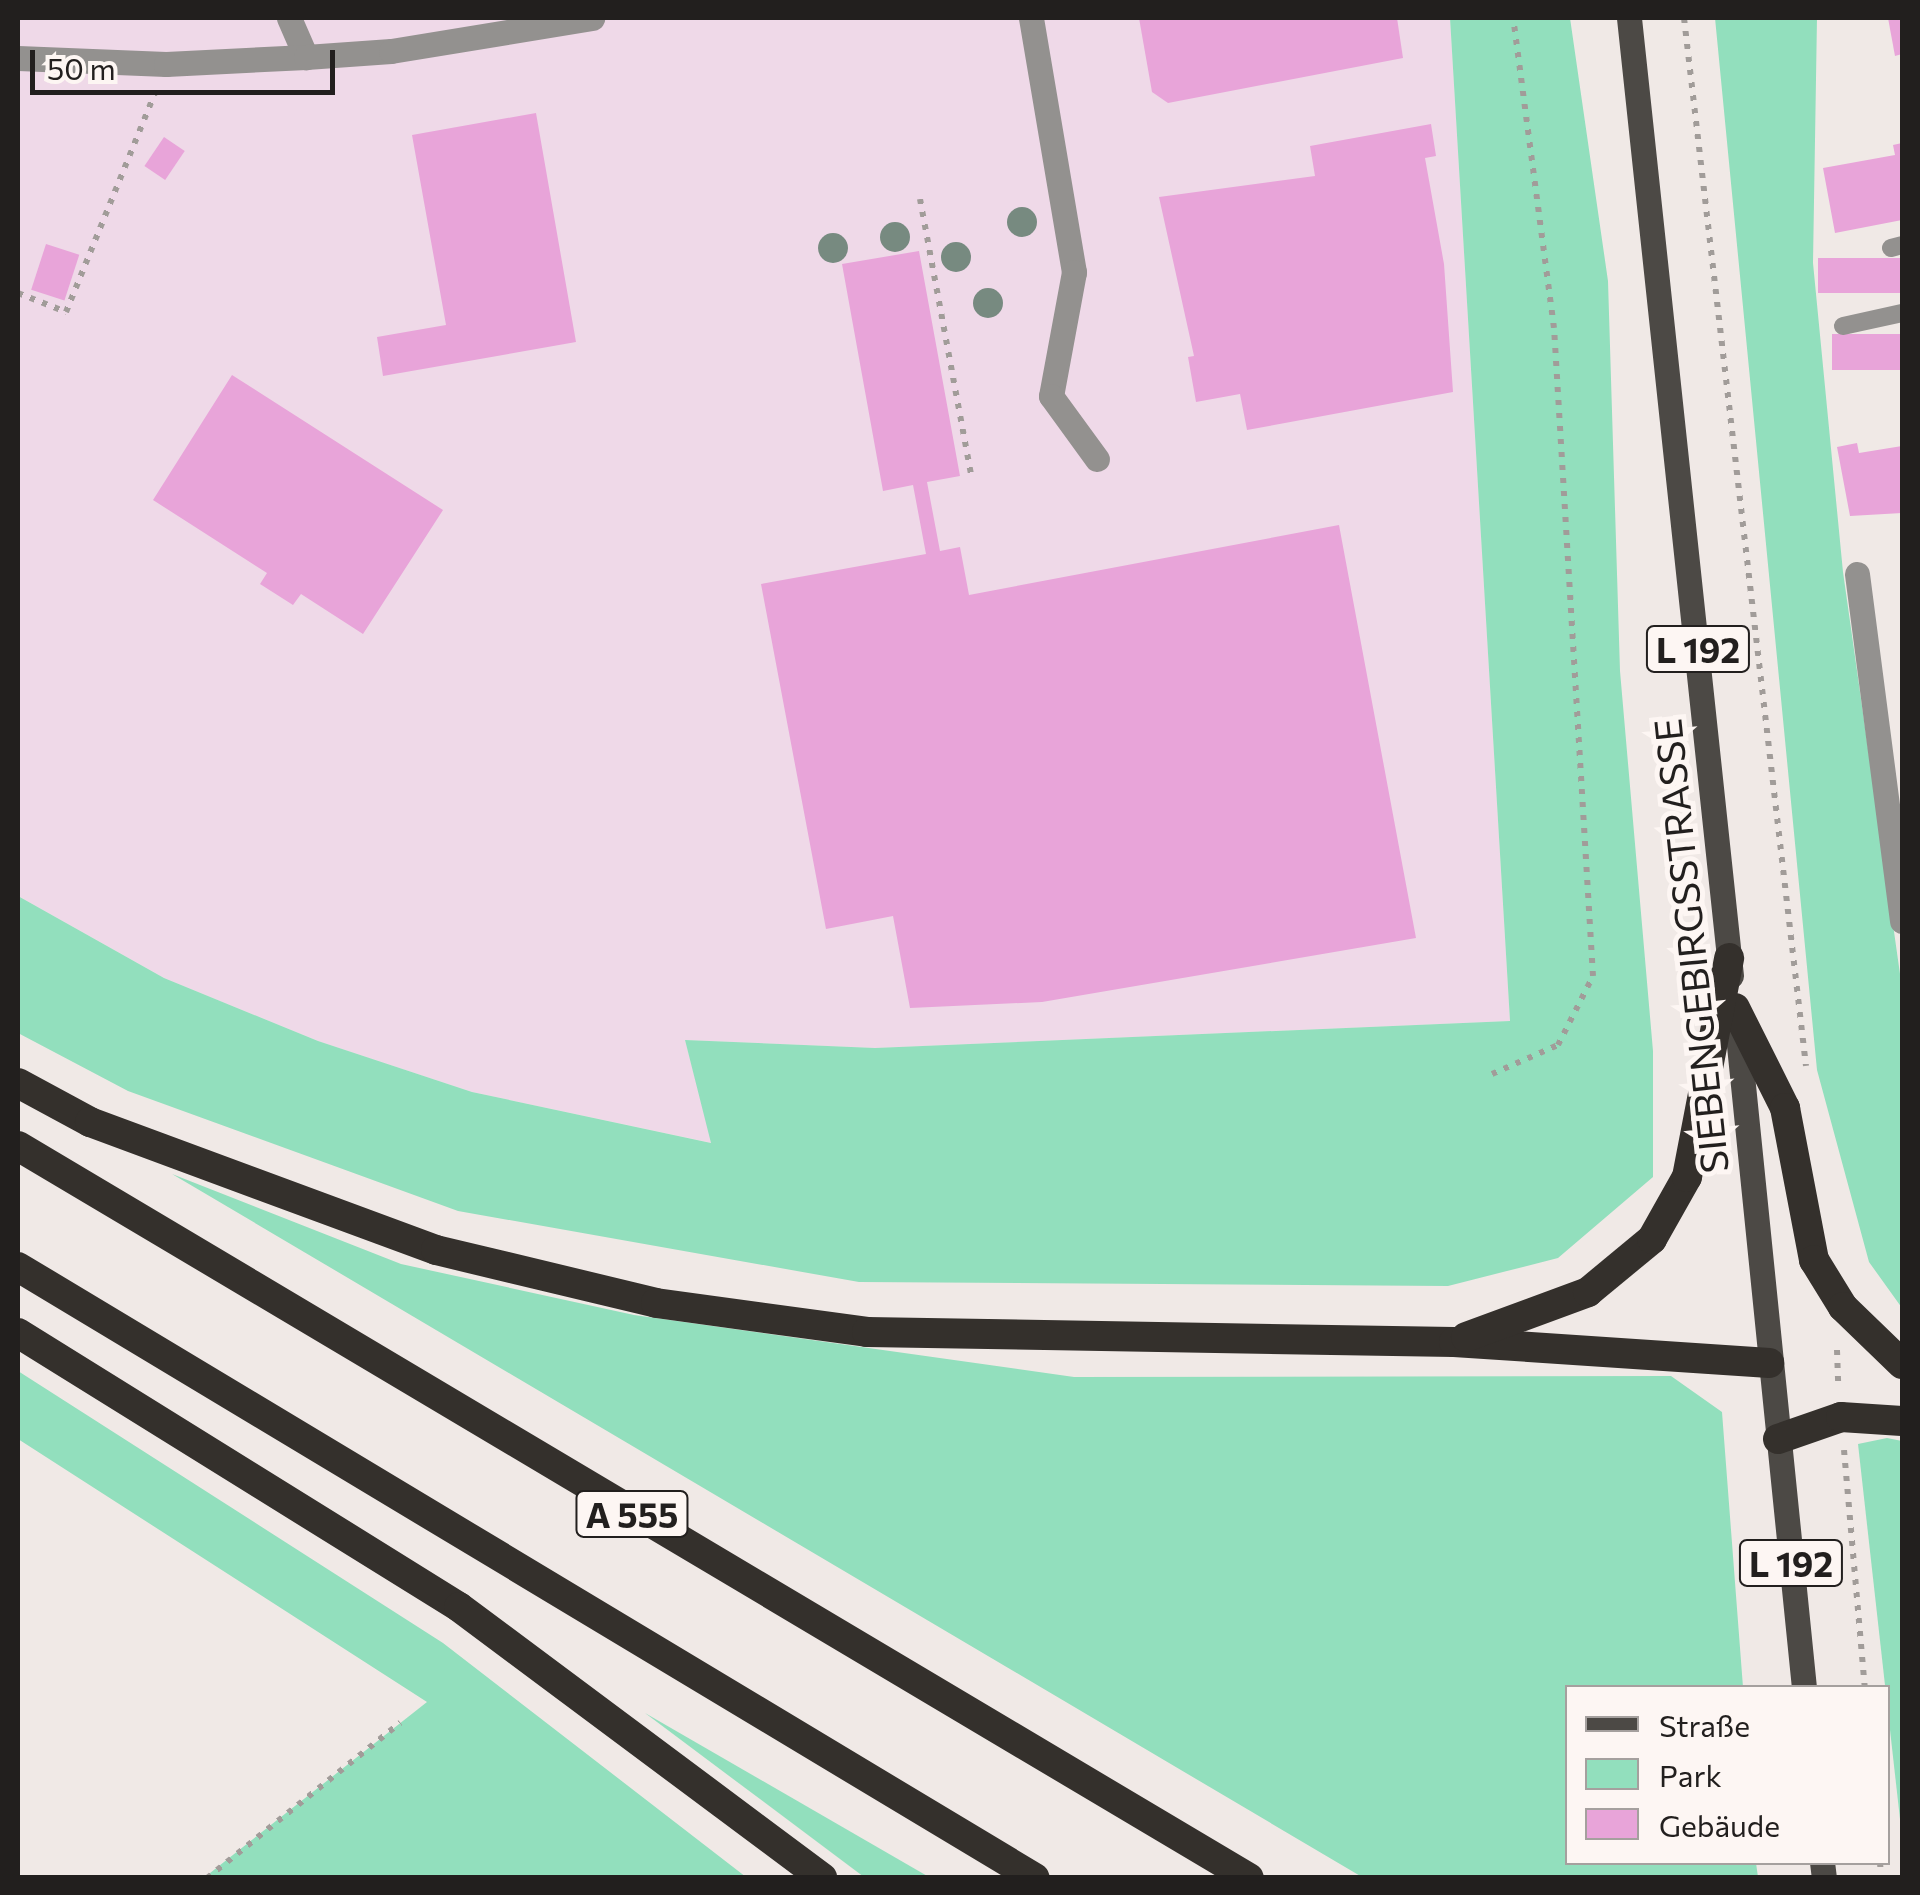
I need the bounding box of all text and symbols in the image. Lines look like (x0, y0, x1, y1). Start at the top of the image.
scale bar (35, 30, 340, 92)
text: 50 m (47, 49, 116, 86)
road number: L 192 (1646, 619, 1750, 679)
street label: SIEBENGEBIRGSSTRASSE (1643, 717, 1737, 1175)
road number: A 555 (574, 1484, 690, 1544)
road number: L 192 (1738, 1533, 1844, 1593)
legend (1565, 1685, 1890, 1865)
text: Straße (1659, 1706, 1750, 1743)
text: Park (1659, 1756, 1722, 1793)
text: Gebäude (1659, 1806, 1780, 1843)

